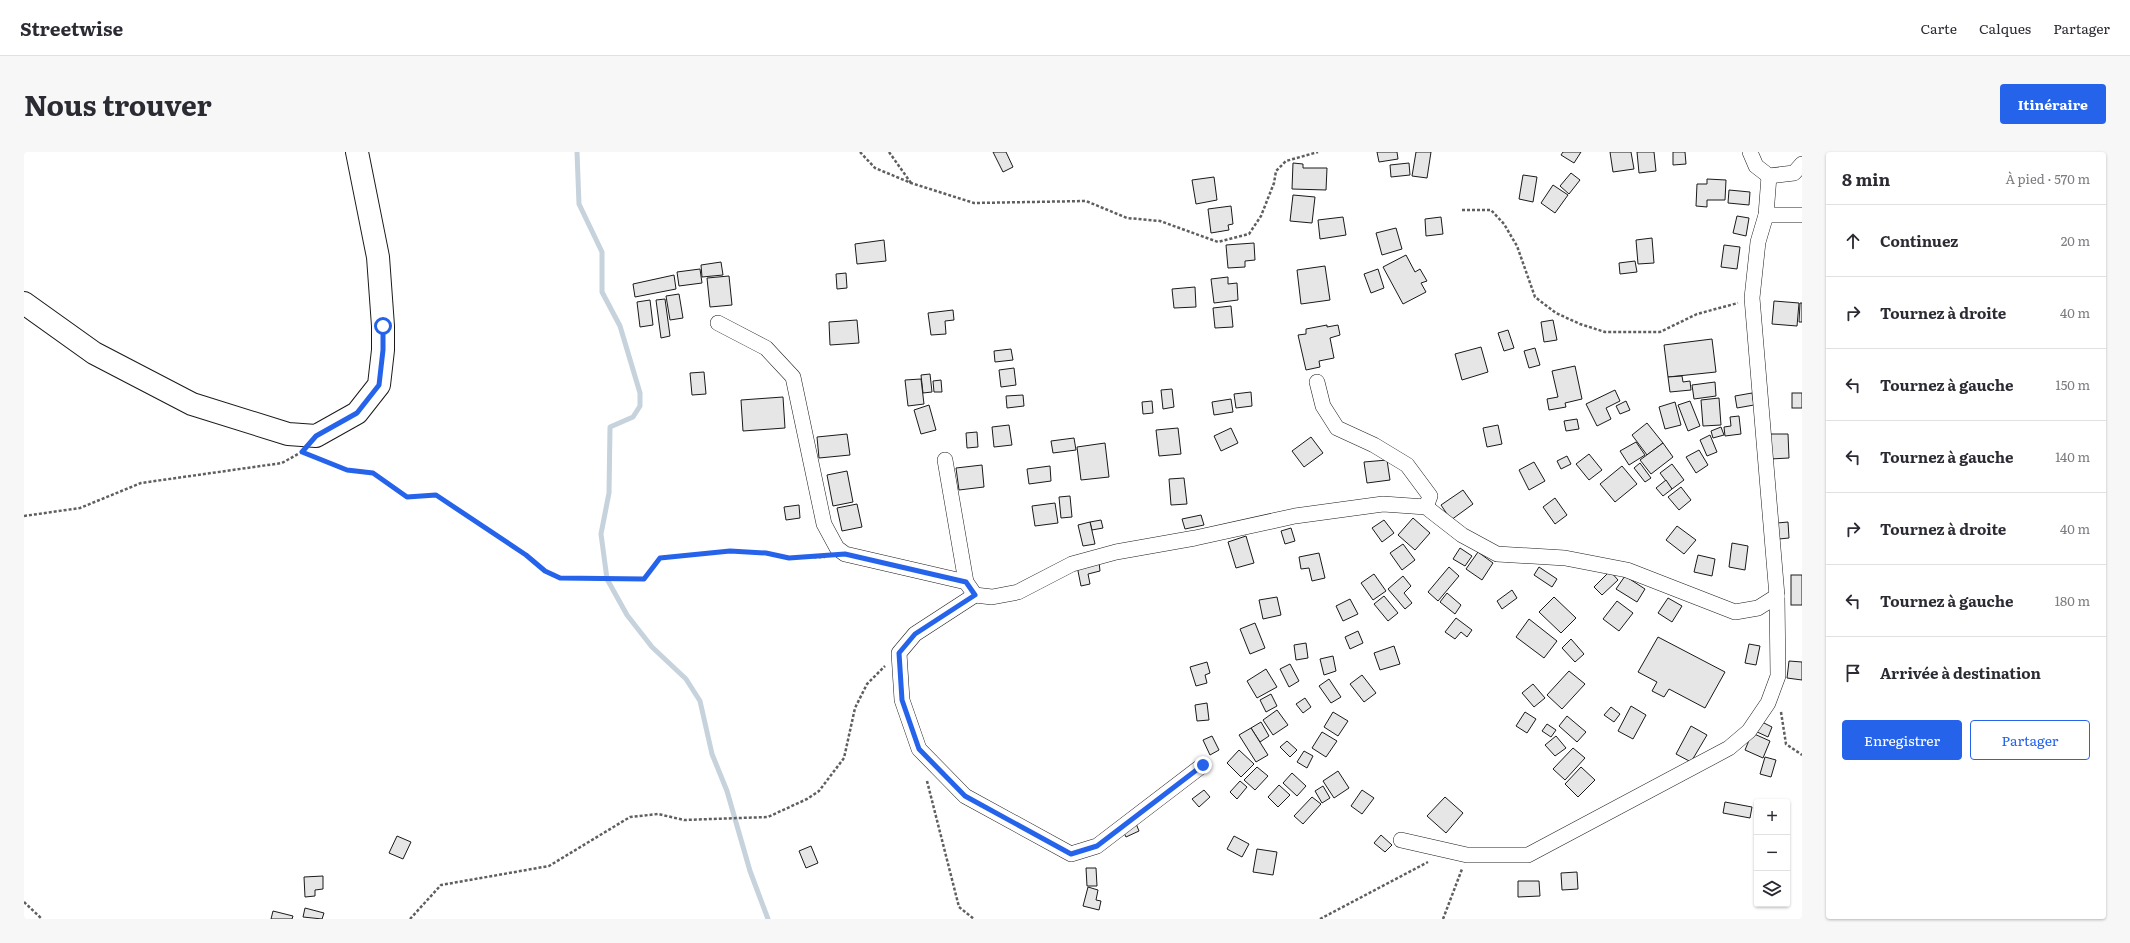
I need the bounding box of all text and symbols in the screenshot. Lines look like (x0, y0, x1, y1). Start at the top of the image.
text: Streetwise (20, 14, 123, 42)
text: Carte (1920, 18, 1957, 38)
text: Calques (1979, 18, 2031, 38)
text: Partager (2053, 18, 2110, 38)
text: Nous trouver (24, 83, 212, 125)
button: Itinéraire (2000, 84, 2106, 124)
text: 8 min (1842, 166, 1890, 191)
text: À pied · 570 m (2005, 169, 2090, 188)
text: Continuez (1880, 229, 1958, 252)
icon: ahead (1842, 230, 1864, 252)
text: 20 m (2061, 231, 2090, 250)
text: Tournez à droite (1880, 301, 2006, 324)
icon: right (1842, 302, 1864, 324)
text: 40 m (2060, 303, 2090, 322)
route start (374, 317, 392, 335)
text: Tournez à gauche (1880, 373, 2013, 396)
icon: left (1842, 374, 1864, 396)
text: 150 m (2055, 375, 2090, 394)
text: Tournez à gauche (1880, 445, 2013, 468)
icon: left (1842, 446, 1864, 468)
text: 140 m (2055, 447, 2090, 466)
text: Tournez à droite (1880, 517, 2006, 540)
icon: right (1842, 518, 1864, 540)
text: 40 m (2060, 519, 2090, 538)
text: Tournez à gauche (1880, 589, 2013, 612)
icon: left (1842, 590, 1864, 612)
text: 180 m (2055, 591, 2090, 610)
text: Arrivée à destination (1880, 661, 2041, 684)
icon: arrive (1842, 662, 1864, 684)
button: Enregistrer (1842, 720, 1962, 760)
button: Partager (1970, 720, 2090, 760)
route end (1194, 756, 1212, 774)
map controls (1754, 799, 1790, 907)
button: + (1754, 799, 1790, 835)
button: − (1754, 835, 1790, 871)
button: layers (1754, 871, 1790, 907)

